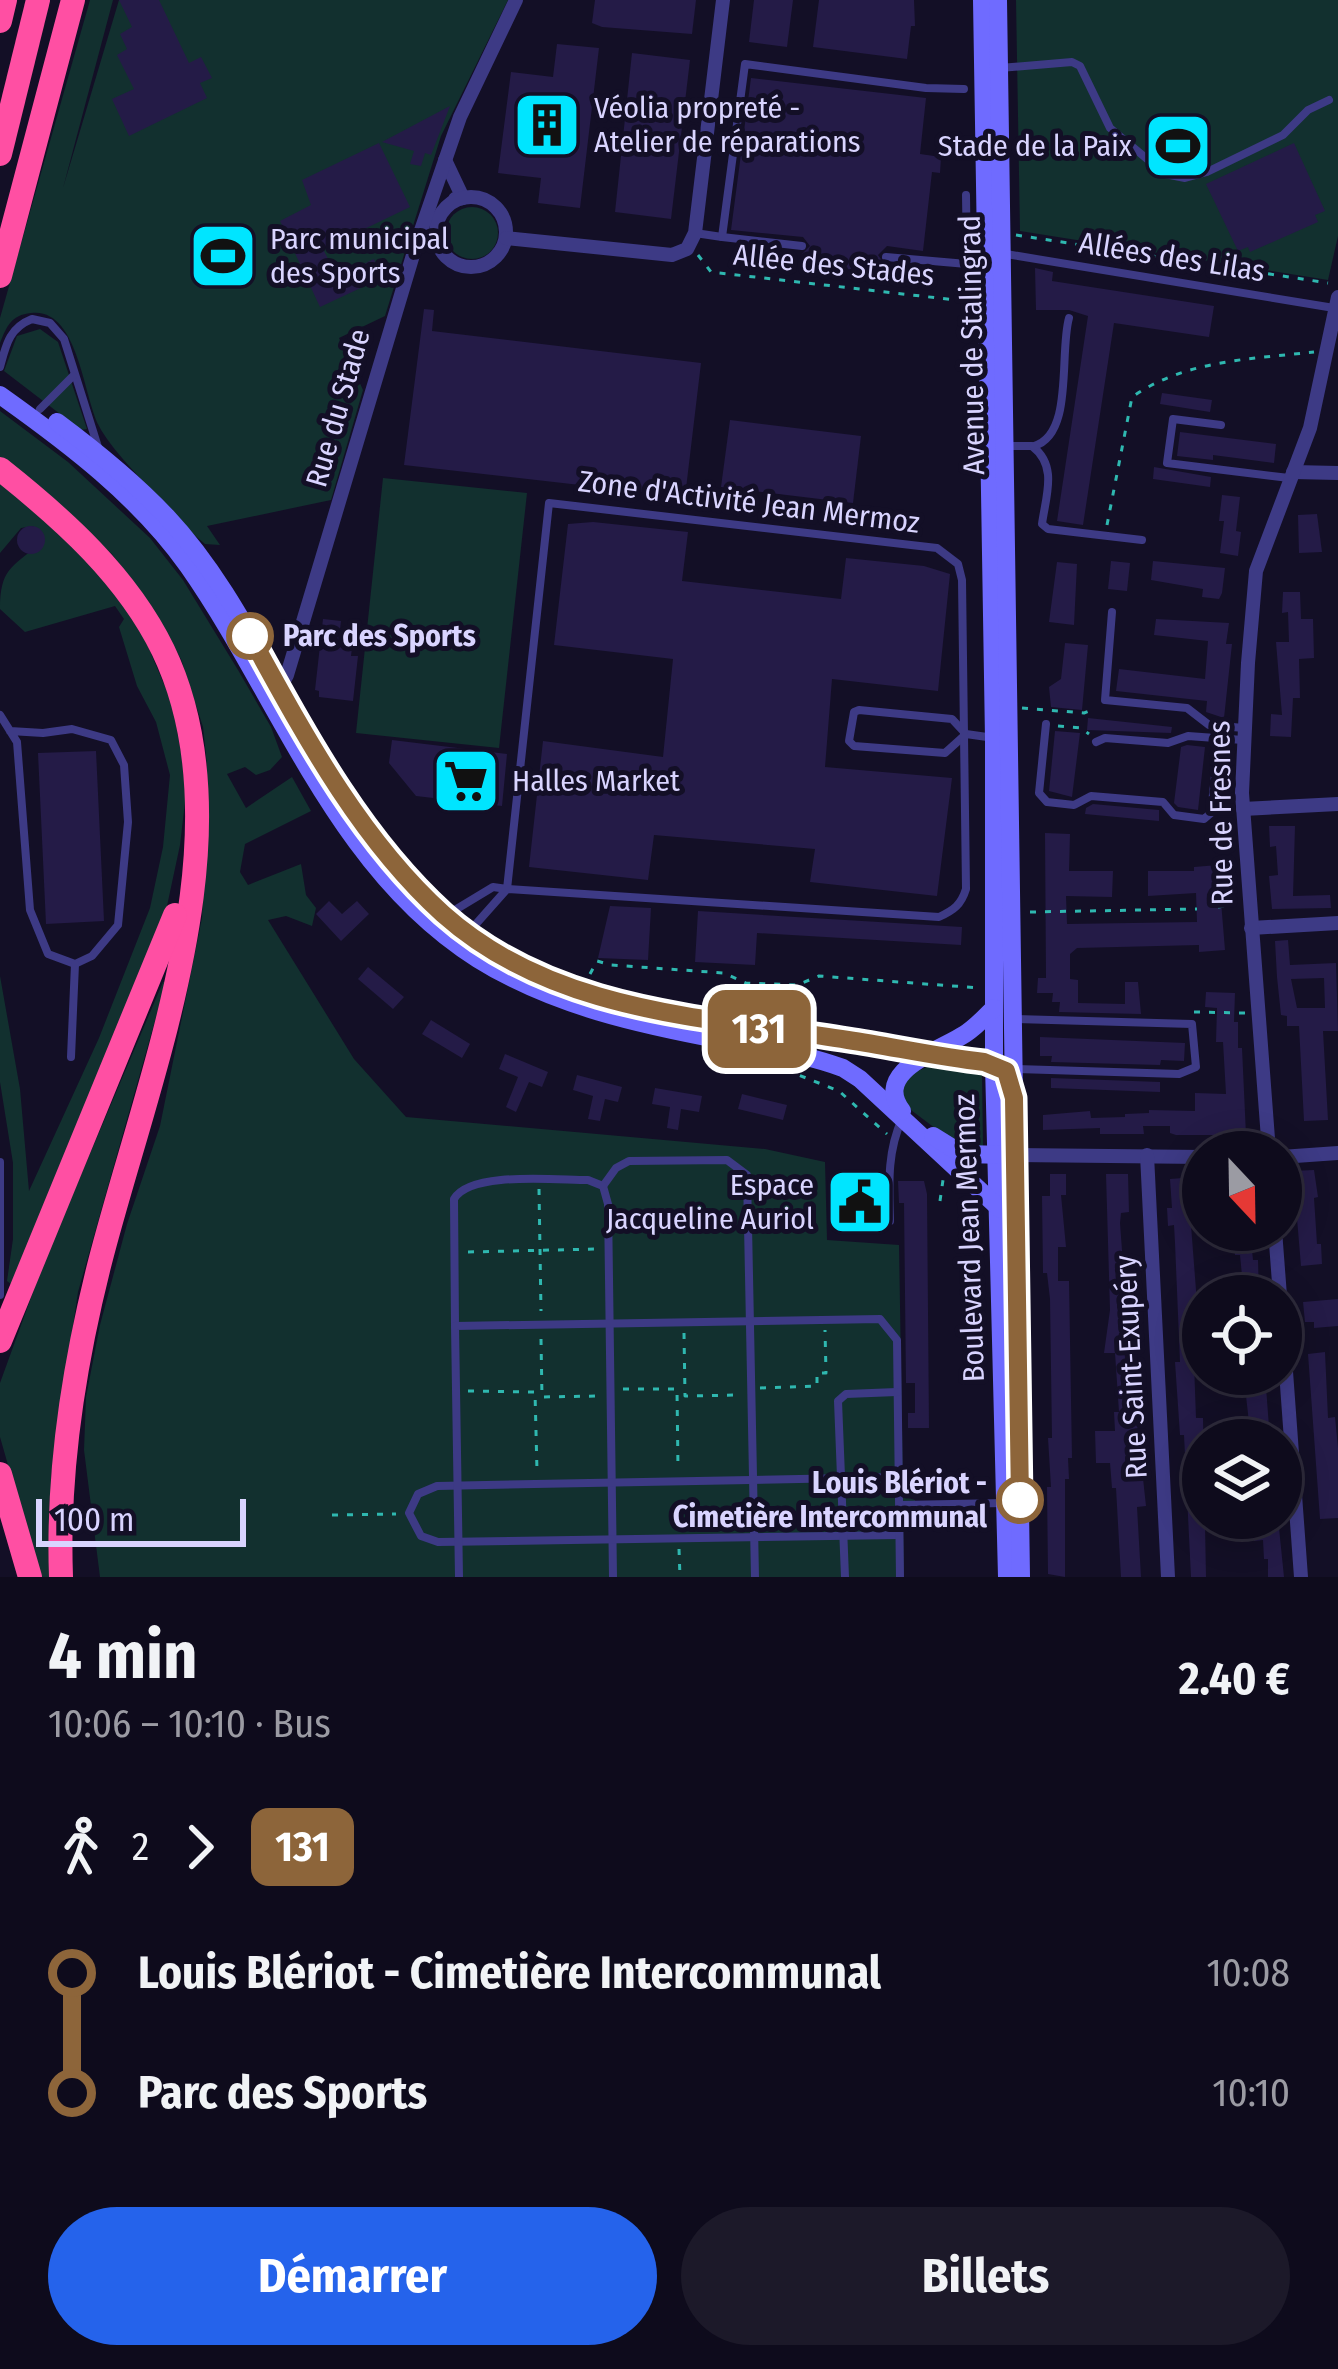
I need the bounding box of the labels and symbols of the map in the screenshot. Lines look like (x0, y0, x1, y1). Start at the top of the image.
building icon: Véolia propreté - Atelier de réparations (512, 90, 582, 160)
place label: Véolia propreté - Atelier de réparations (594, 90, 861, 160)
sports icon: Stade de la Paix (1143, 111, 1213, 181)
place label: Stade de la Paix (938, 128, 1133, 164)
street label: Avenue de Stalingrad (952, 215, 992, 475)
sports icon: Parc municipal des Sports (188, 221, 258, 291)
place label: Parc municipal des Sports (270, 221, 449, 291)
street label: Allées des Lilas (1077, 225, 1267, 289)
street label: Allée des Stades (732, 237, 936, 293)
street label: Rue du Stade (298, 325, 378, 491)
street label: Zone d'Activité Jean Mermoz (576, 463, 922, 541)
marker: Parc des Sports (228, 614, 272, 658)
place label: Parc des Sports (283, 618, 476, 654)
street label: Rue de Fresnes (1201, 720, 1241, 906)
supermarket icon: Halles Market (431, 746, 501, 816)
place label: Halles Market (512, 763, 680, 799)
line badge: 131 (690, 990, 828, 1068)
street label: Boulevard Jean Mermoz (946, 1093, 992, 1383)
north arrow (1182, 1131, 1302, 1251)
place label: Espace Jacqueline Auriol (606, 1167, 814, 1237)
public building icon: Espace Jacqueline Auriol (825, 1167, 895, 1237)
street label: Rue Saint-Exupéry (1107, 1254, 1155, 1480)
place label: Louis Blériot - Cimetière Intercommunal (673, 1465, 988, 1535)
marker: Louis Blériot - Cimetière Intercommunal (998, 1478, 1042, 1522)
scale bar (36, 1493, 246, 1546)

